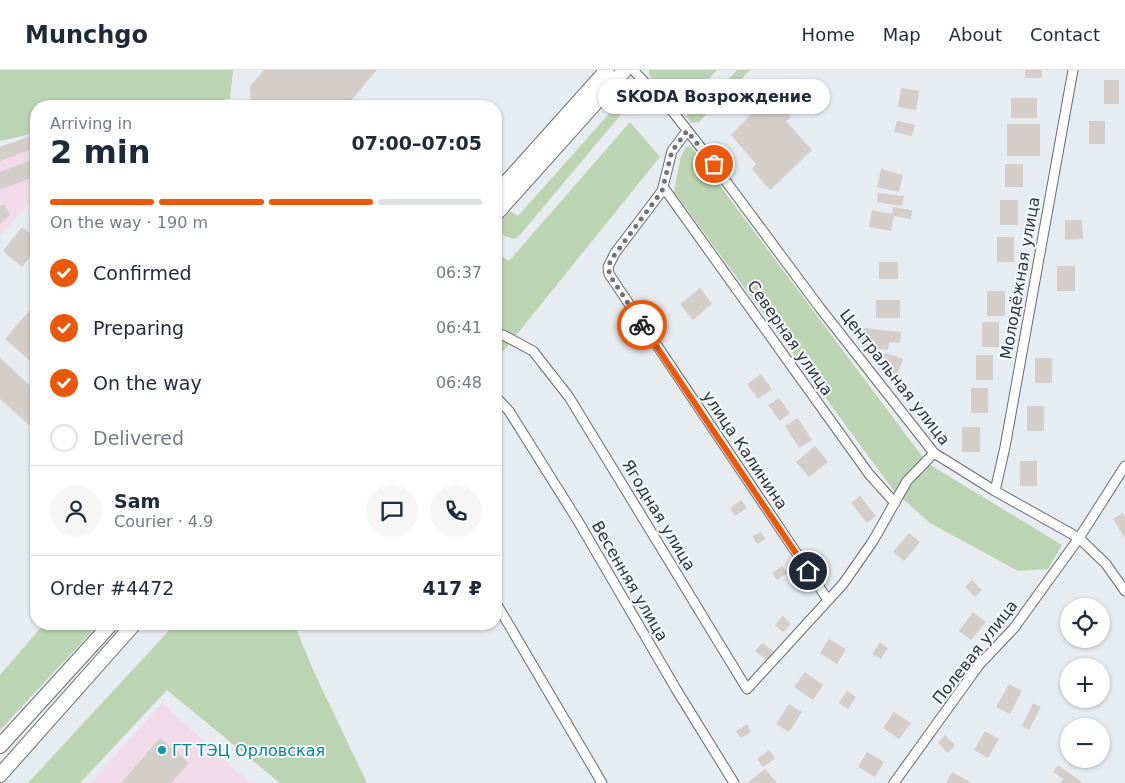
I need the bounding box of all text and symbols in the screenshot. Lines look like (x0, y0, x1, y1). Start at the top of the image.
text: Munchgo (25, 21, 148, 49)
text: Home (802, 24, 855, 45)
text: Map (883, 24, 921, 45)
text: About (949, 24, 1002, 45)
text: Contact (1030, 24, 1100, 45)
callout: SKODA Возрождение (598, 79, 830, 114)
text: SKODA Возрождение (616, 87, 812, 106)
text: Arriving in (50, 114, 132, 133)
text: 07:00–07:05 (352, 132, 482, 154)
text: 2 min (50, 133, 151, 171)
pin (693, 143, 735, 185)
icon: bag (700, 150, 728, 178)
street label: Молодёжная улица (996, 195, 1044, 361)
text: On the way · 190 m (50, 213, 208, 232)
icon: check (50, 259, 78, 287)
text: Confirmed (93, 262, 192, 284)
text: 06:37 (436, 263, 482, 282)
street label: Северная улица (743, 277, 837, 399)
courier (617, 300, 667, 350)
street label: Центральная улица (836, 305, 954, 449)
icon: bike (628, 311, 656, 339)
icon: check (50, 314, 78, 342)
text: Preparing (93, 317, 184, 339)
text: 06:41 (436, 318, 482, 337)
icon: check (50, 369, 78, 397)
text: On the way (93, 372, 202, 394)
text: 06:48 (436, 373, 482, 392)
street label: улица Калинина (698, 387, 792, 513)
text: Delivered (93, 427, 184, 449)
street label: Ягодная улица (618, 456, 700, 574)
button: person (50, 485, 102, 537)
button: chat (366, 485, 418, 537)
button: phone (430, 485, 482, 537)
text: Sam (114, 490, 160, 512)
text: Courier · 4.9 (114, 512, 213, 531)
street label: Весенняя улица (588, 518, 672, 644)
pin (787, 550, 829, 592)
icon: home (794, 557, 822, 585)
text: Order #4472 (50, 577, 174, 599)
text: 417 ₽ (423, 577, 482, 599)
street label: Полевая улица (929, 596, 1021, 708)
map controls (1060, 598, 1110, 768)
button: locate (1060, 598, 1110, 648)
button: + (1060, 658, 1110, 708)
button: − (1060, 718, 1110, 768)
place label: ГТ ТЭЦ Орловская (172, 741, 325, 760)
marker: ГТ ТЭЦ Орловская (156, 744, 168, 756)

